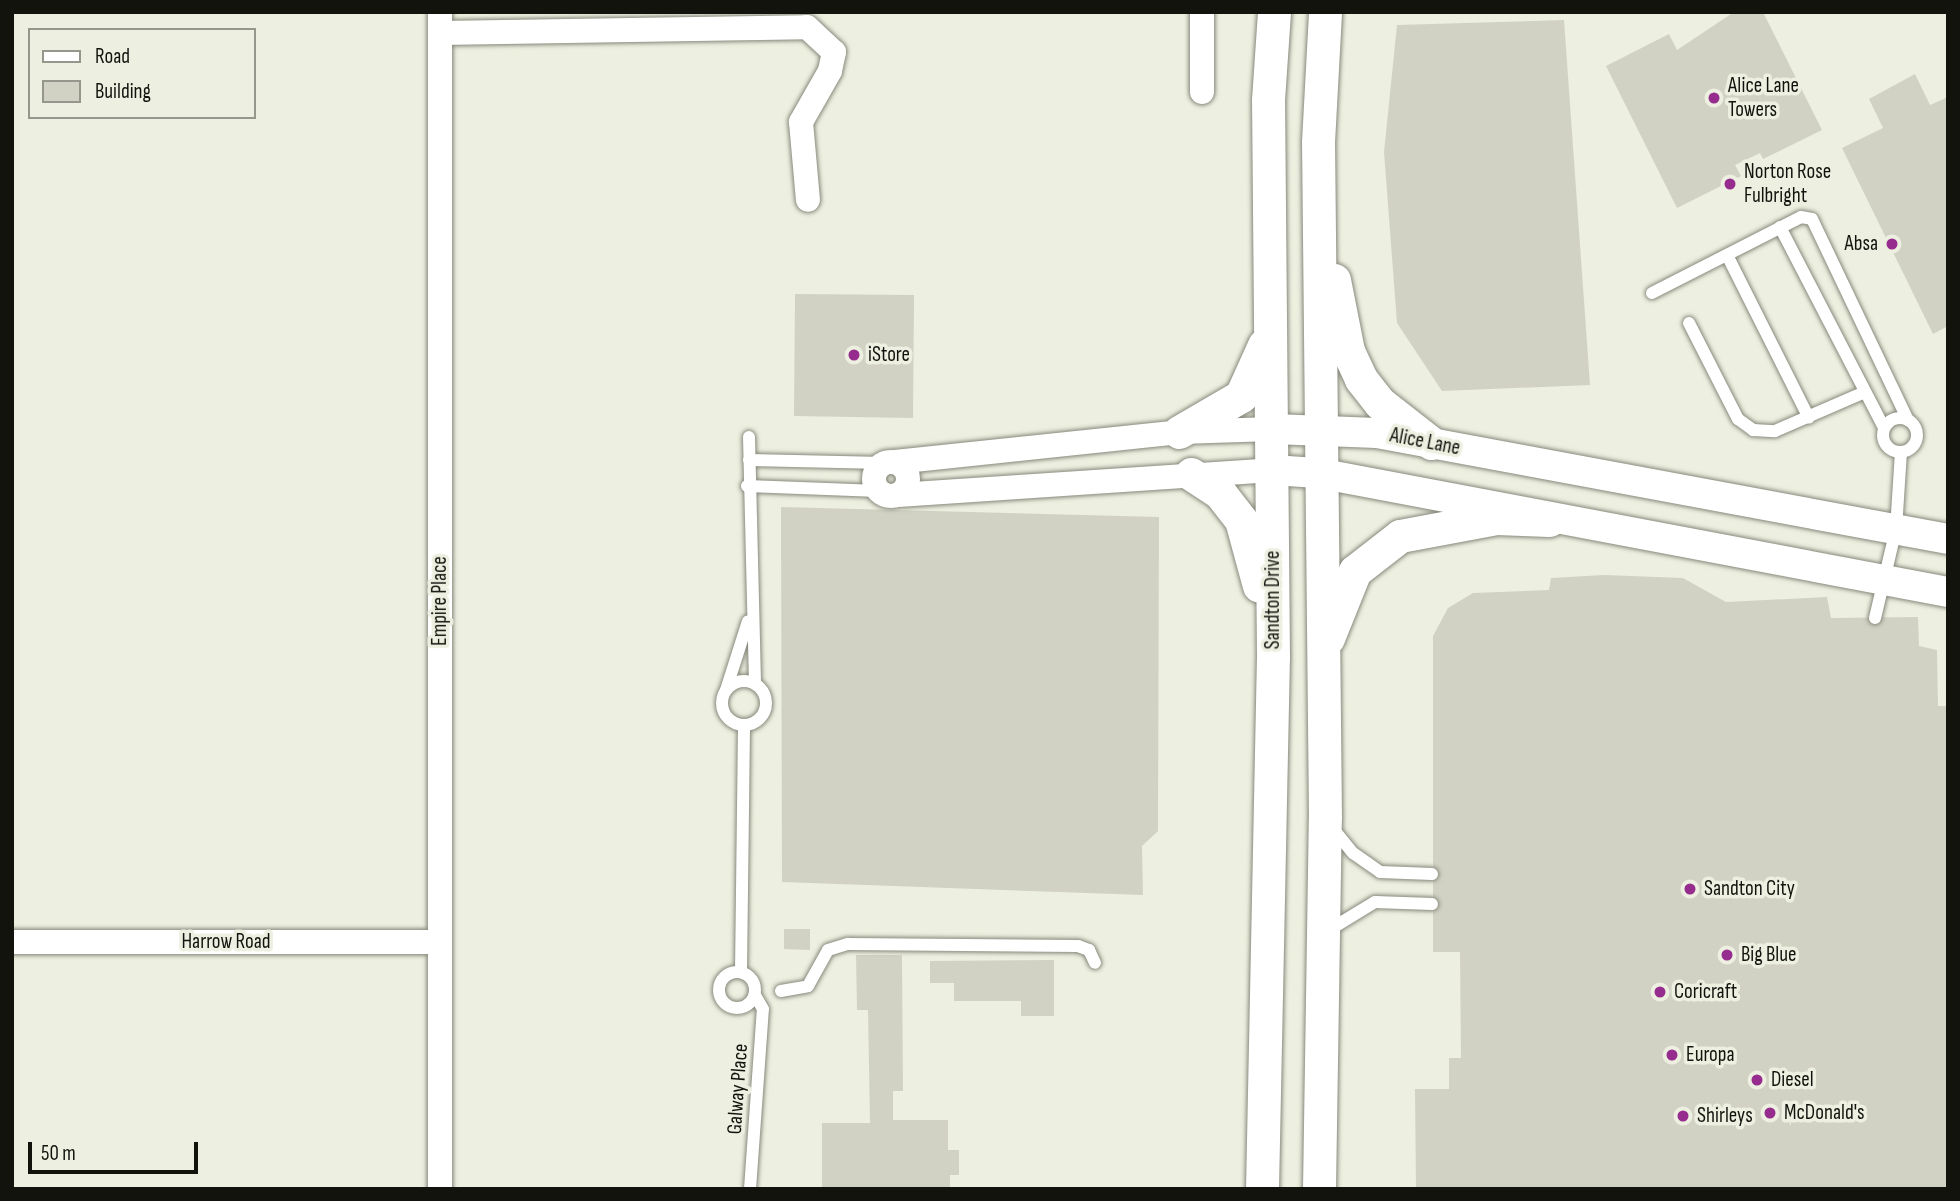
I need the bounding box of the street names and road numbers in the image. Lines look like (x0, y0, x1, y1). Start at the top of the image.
street label: Alice Lane (1388, 423, 1462, 461)
street label: Sandton Drive (1260, 551, 1286, 649)
street label: Empire Place (427, 556, 453, 646)
street label: Harrow Road (181, 929, 271, 955)
street label: Galway Place (722, 1043, 754, 1135)

